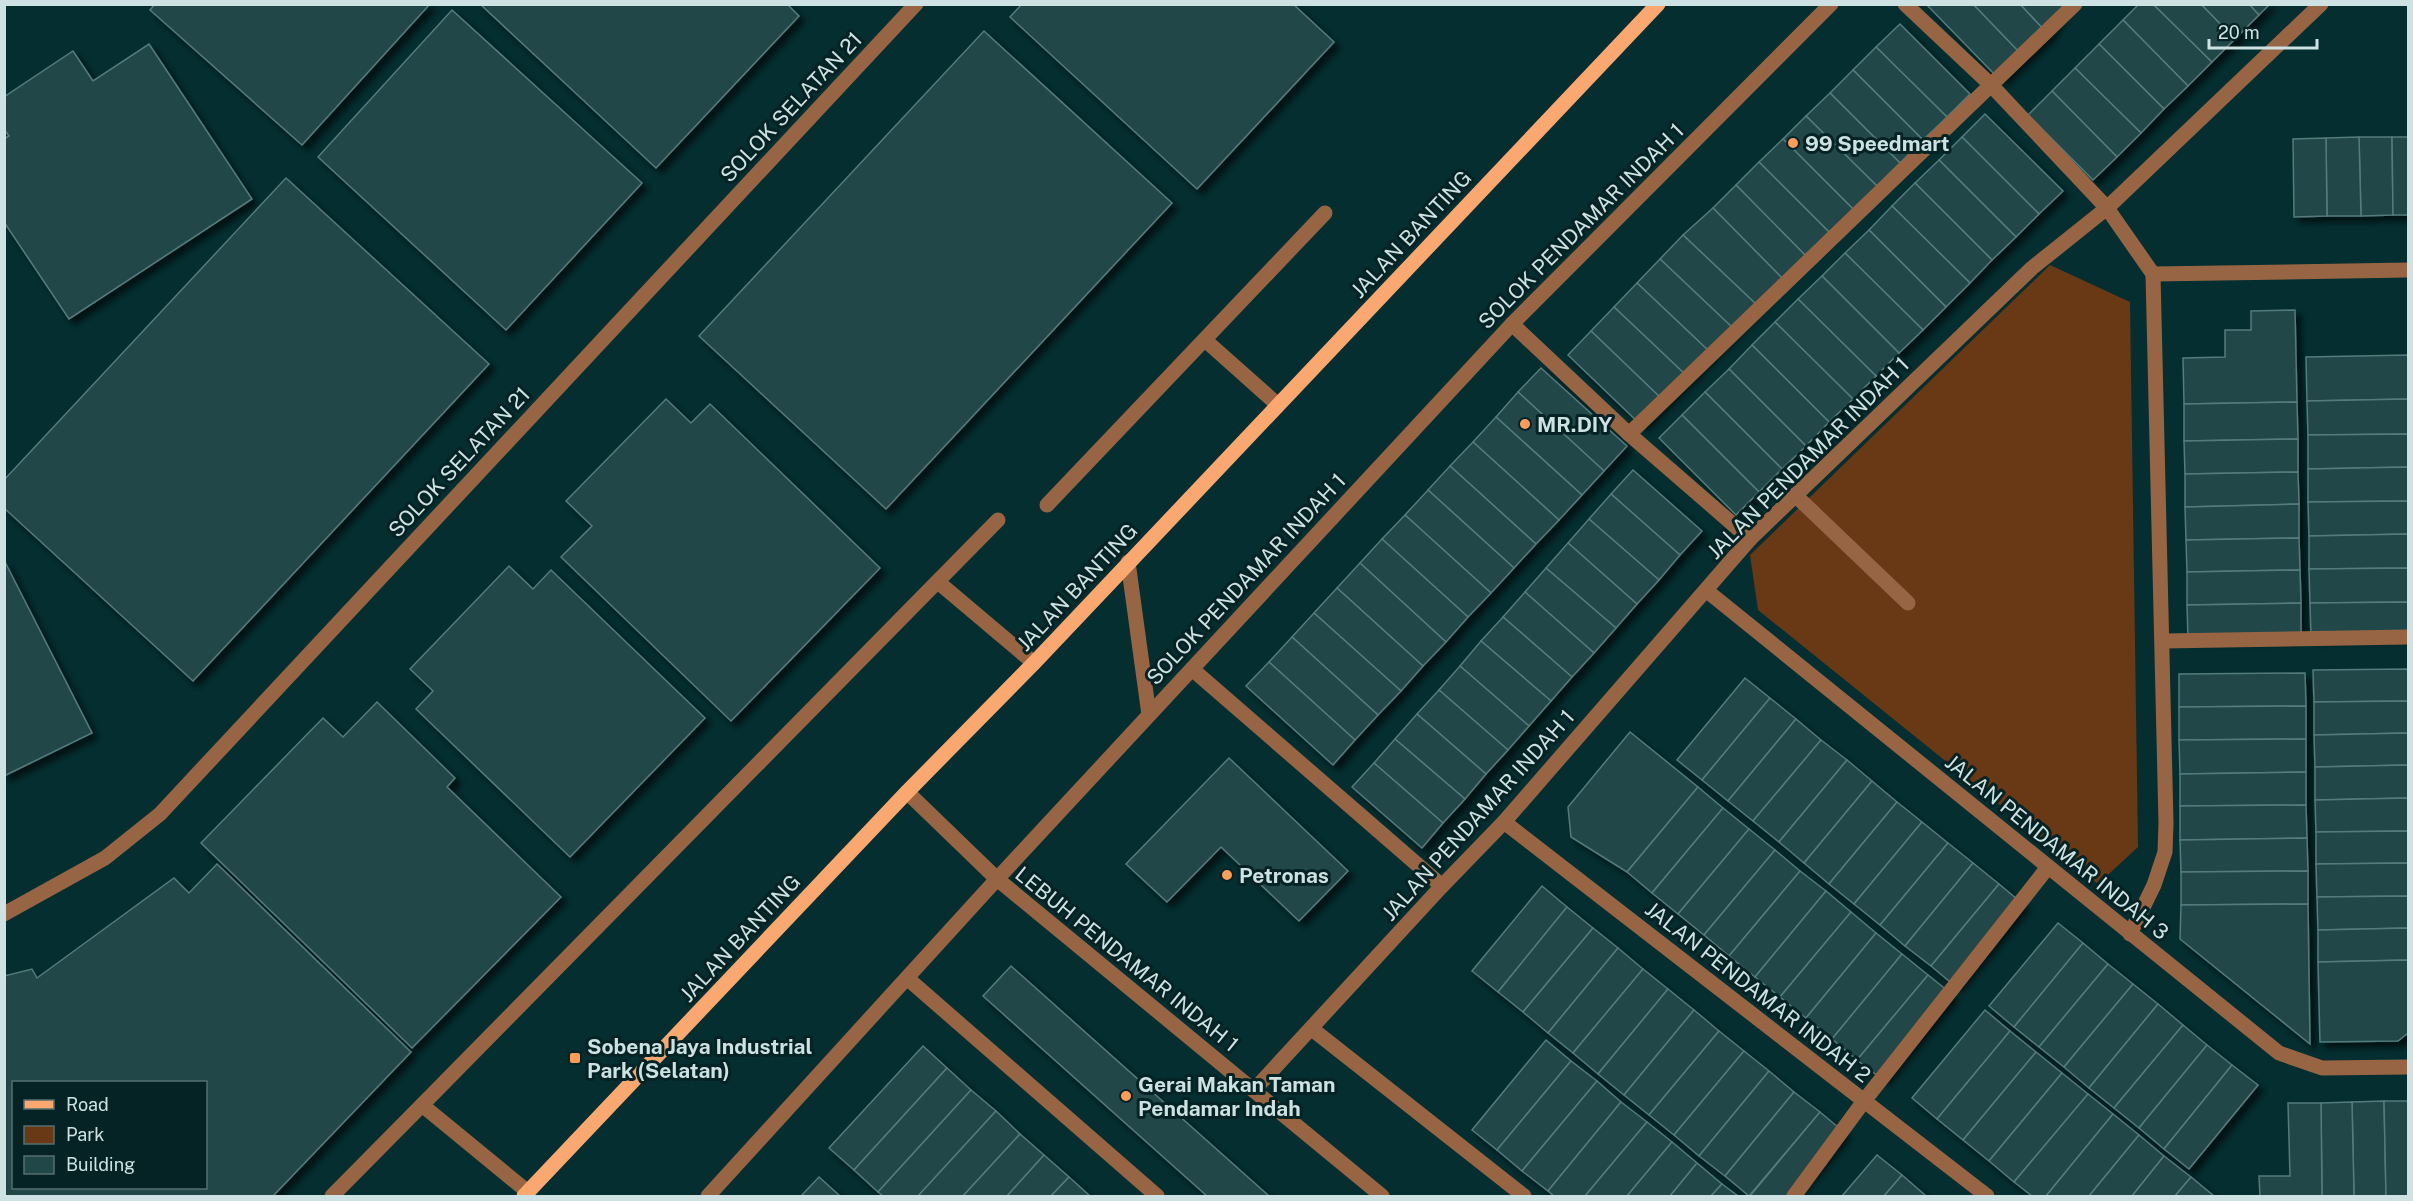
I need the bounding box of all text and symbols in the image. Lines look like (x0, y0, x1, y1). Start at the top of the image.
scale bar (2209, 12, 2317, 50)
text: 20 m (2218, 22, 2260, 43)
street label: SOLOK SELATAN 21 (715, 27, 867, 187)
street label: SOLOK PENDAMAR INDAH 1 (1473, 118, 1689, 334)
place label: 99 Speedmart (1805, 131, 1950, 156)
marker: 99 Speedmart (1786, 136, 1800, 150)
street label: JALAN BANTING (1346, 165, 1476, 303)
street label: JALAN PENDAMAR INDAH 1 (1702, 352, 1914, 564)
street label: SOLOK SELATAN 21 (383, 382, 535, 542)
place label: MR.DIY (1537, 412, 1612, 437)
marker: MR.DIY (1518, 417, 1532, 431)
street label: SOLOK PENDAMAR INDAH 1 (1141, 468, 1351, 690)
street label: JALAN BANTING (1012, 518, 1142, 656)
street label: JALAN PENDAMAR INDAH 1 (1377, 704, 1579, 926)
street label: JALAN PENDAMAR INDAH 3 (1940, 749, 2174, 945)
street label: LEBUH PENDAMAR INDAH 1 (1010, 861, 1244, 1057)
place label: Petronas (1239, 863, 1329, 888)
marker: Petronas (1220, 868, 1234, 882)
street label: JALAN BANTING (675, 869, 805, 1007)
street label: JALAN PENDAMAR INDAH 2 (1640, 896, 1876, 1088)
place label: Sobena Jaya Industrial Park (Selatan) (587, 1034, 813, 1083)
marker: Sobena Jaya Industrial Park (Selatan) (568, 1051, 582, 1065)
place label: Gerai Makan Taman Pendamar Indah (1138, 1072, 1335, 1121)
legend (12, 1081, 207, 1189)
marker: Gerai Makan Taman Pendamar Indah (1119, 1089, 1133, 1103)
text: Road (66, 1094, 109, 1115)
text: Park (66, 1124, 104, 1145)
text: Building (66, 1154, 135, 1175)

